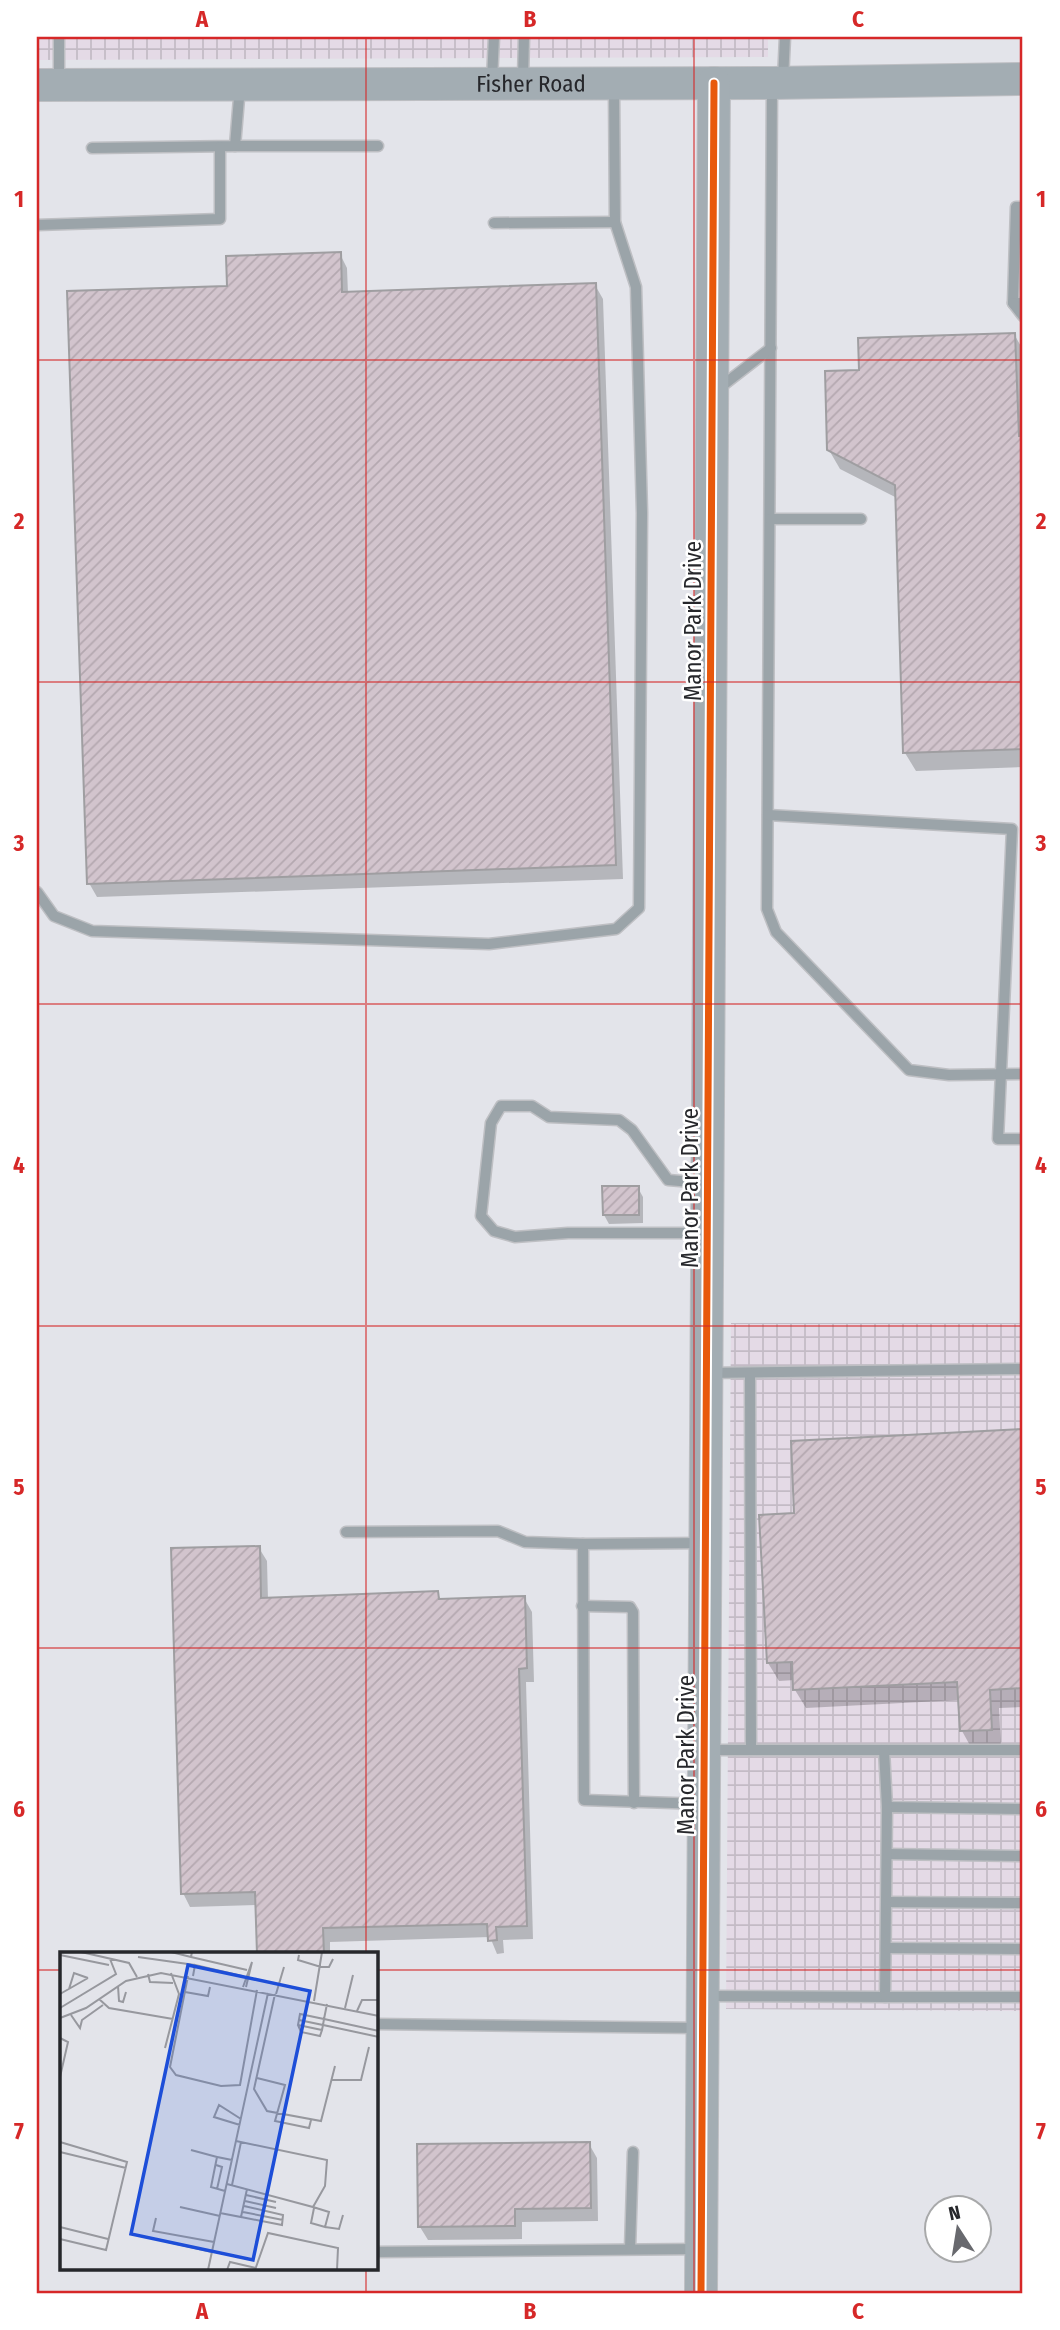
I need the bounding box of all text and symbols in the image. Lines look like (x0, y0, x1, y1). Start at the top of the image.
text: A (195, 5, 209, 33)
text: B (524, 5, 537, 33)
text: C (852, 5, 864, 33)
street label: Fisher Road (476, 70, 586, 98)
text: 1 (14, 185, 24, 213)
text: 1 (1036, 185, 1046, 213)
text: 2 (13, 507, 25, 535)
text: 2 (1035, 507, 1047, 535)
street label: Manor Park Drive (679, 541, 707, 701)
text: 3 (13, 829, 25, 857)
text: 3 (1035, 829, 1047, 857)
street label: Manor Park Drive (676, 1108, 704, 1268)
text: 4 (13, 1151, 25, 1179)
text: 4 (1035, 1151, 1047, 1179)
text: 5 (13, 1473, 25, 1501)
text: 5 (1035, 1473, 1047, 1501)
street label: Manor Park Drive (672, 1675, 700, 1835)
text: 6 (13, 1795, 25, 1823)
text: 6 (1035, 1795, 1047, 1823)
inset map (60, 1952, 378, 2270)
text: 7 (14, 2117, 24, 2145)
text: 7 (1036, 2117, 1046, 2145)
north arrow (923, 2194, 993, 2264)
text: N (947, 2200, 963, 2225)
text: A (195, 2297, 209, 2325)
text: B (524, 2297, 537, 2325)
text: C (852, 2297, 864, 2325)

